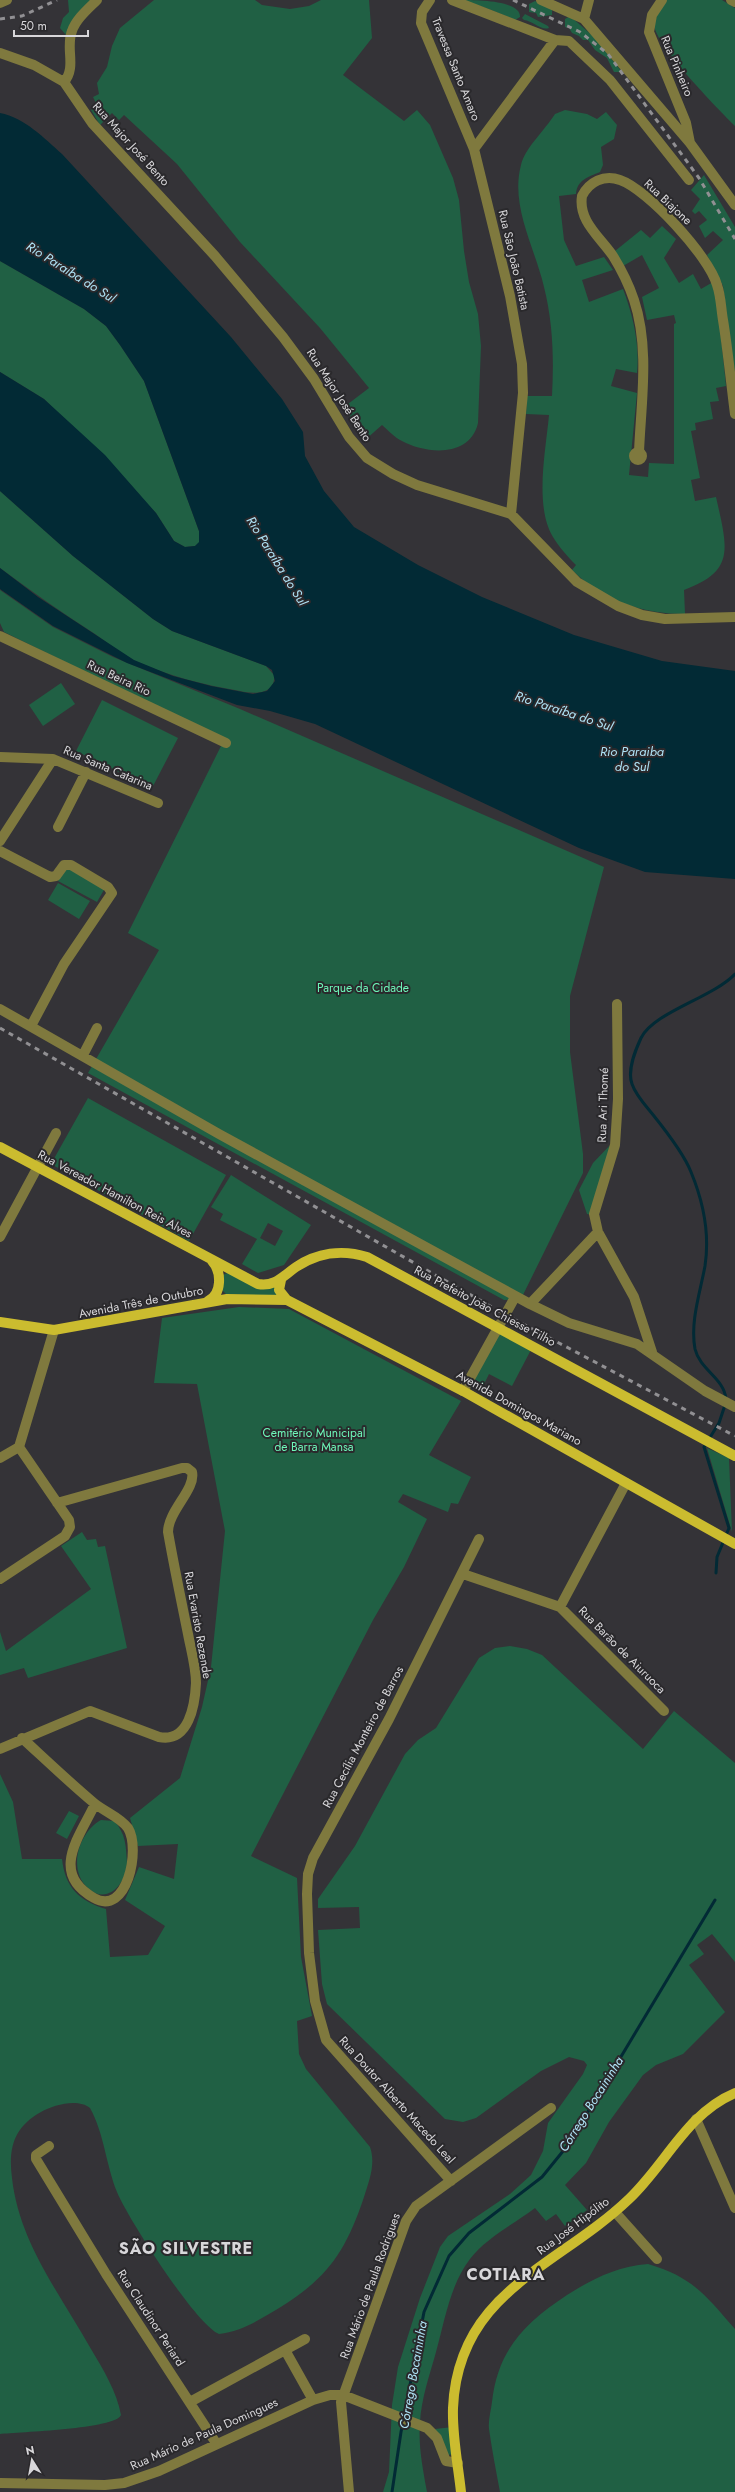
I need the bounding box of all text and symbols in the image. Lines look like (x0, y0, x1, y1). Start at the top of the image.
scale bar (14, 12, 88, 38)
street label: Travessa Santo Amaro (427, 15, 485, 124)
text: 50 m (20, 17, 47, 35)
street label: Rua Pinheiro (656, 33, 698, 100)
street label: Rua Major José Bento (88, 98, 174, 190)
street label: Rua Biajone (640, 175, 696, 229)
street label: Rua São João Batista (494, 208, 534, 312)
water label: Rio Paraíba do Sul (23, 237, 120, 308)
street label: Rua Major José Bento (302, 345, 376, 445)
water label: Rio Paraíba do Sul (242, 513, 313, 610)
street label: Rua Beira Rio (84, 655, 154, 701)
water label: Rio Paraíba do Sul (512, 686, 617, 736)
street label: Rua Santa Catarina (61, 741, 156, 795)
water label: Rio Paraiba do Sul (600, 742, 664, 776)
park label: Parque da Cidade (317, 979, 409, 997)
street label: Rua Ari Thomé (593, 1067, 613, 1143)
street label: Rua Vereador Hamilton Reis Alves (35, 1146, 196, 1243)
street label: Rua Prefeito João Chiesse Filho (411, 1261, 559, 1351)
street label: Avenida Três de Outubro (77, 1281, 205, 1323)
street label: Avenida Domingos Mariano (453, 1366, 585, 1450)
park label: Cemitério Municipal de Barra Mansa (263, 1424, 366, 1456)
street label: Rua Evaristo Rezende (180, 1570, 216, 1680)
street label: Rua Barão de Aiuruoca (574, 1602, 670, 1698)
street label: Rua Cecília Monteiro de Barros (318, 1663, 408, 1811)
street label: Rua Doutor Alberto Macedo Leal (335, 2032, 459, 2168)
water label: Córrego Bocaininha (554, 2053, 628, 2155)
street label: Rua José Hipólito (533, 2192, 613, 2259)
street label: Rua Mário de Paula Rodrigues (335, 2210, 405, 2361)
district label: SÃO SILVESTRE (119, 2237, 253, 2260)
district label: COTIARA (467, 2263, 545, 2286)
street label: Rua Claudinor Periard (113, 2266, 189, 2370)
water label: Córrego Bocaininha (394, 2320, 432, 2430)
street label: Rua Mário de Paula Domingues (127, 2393, 281, 2475)
north arrow (12, 2440, 52, 2480)
text: N (24, 2441, 36, 2459)

